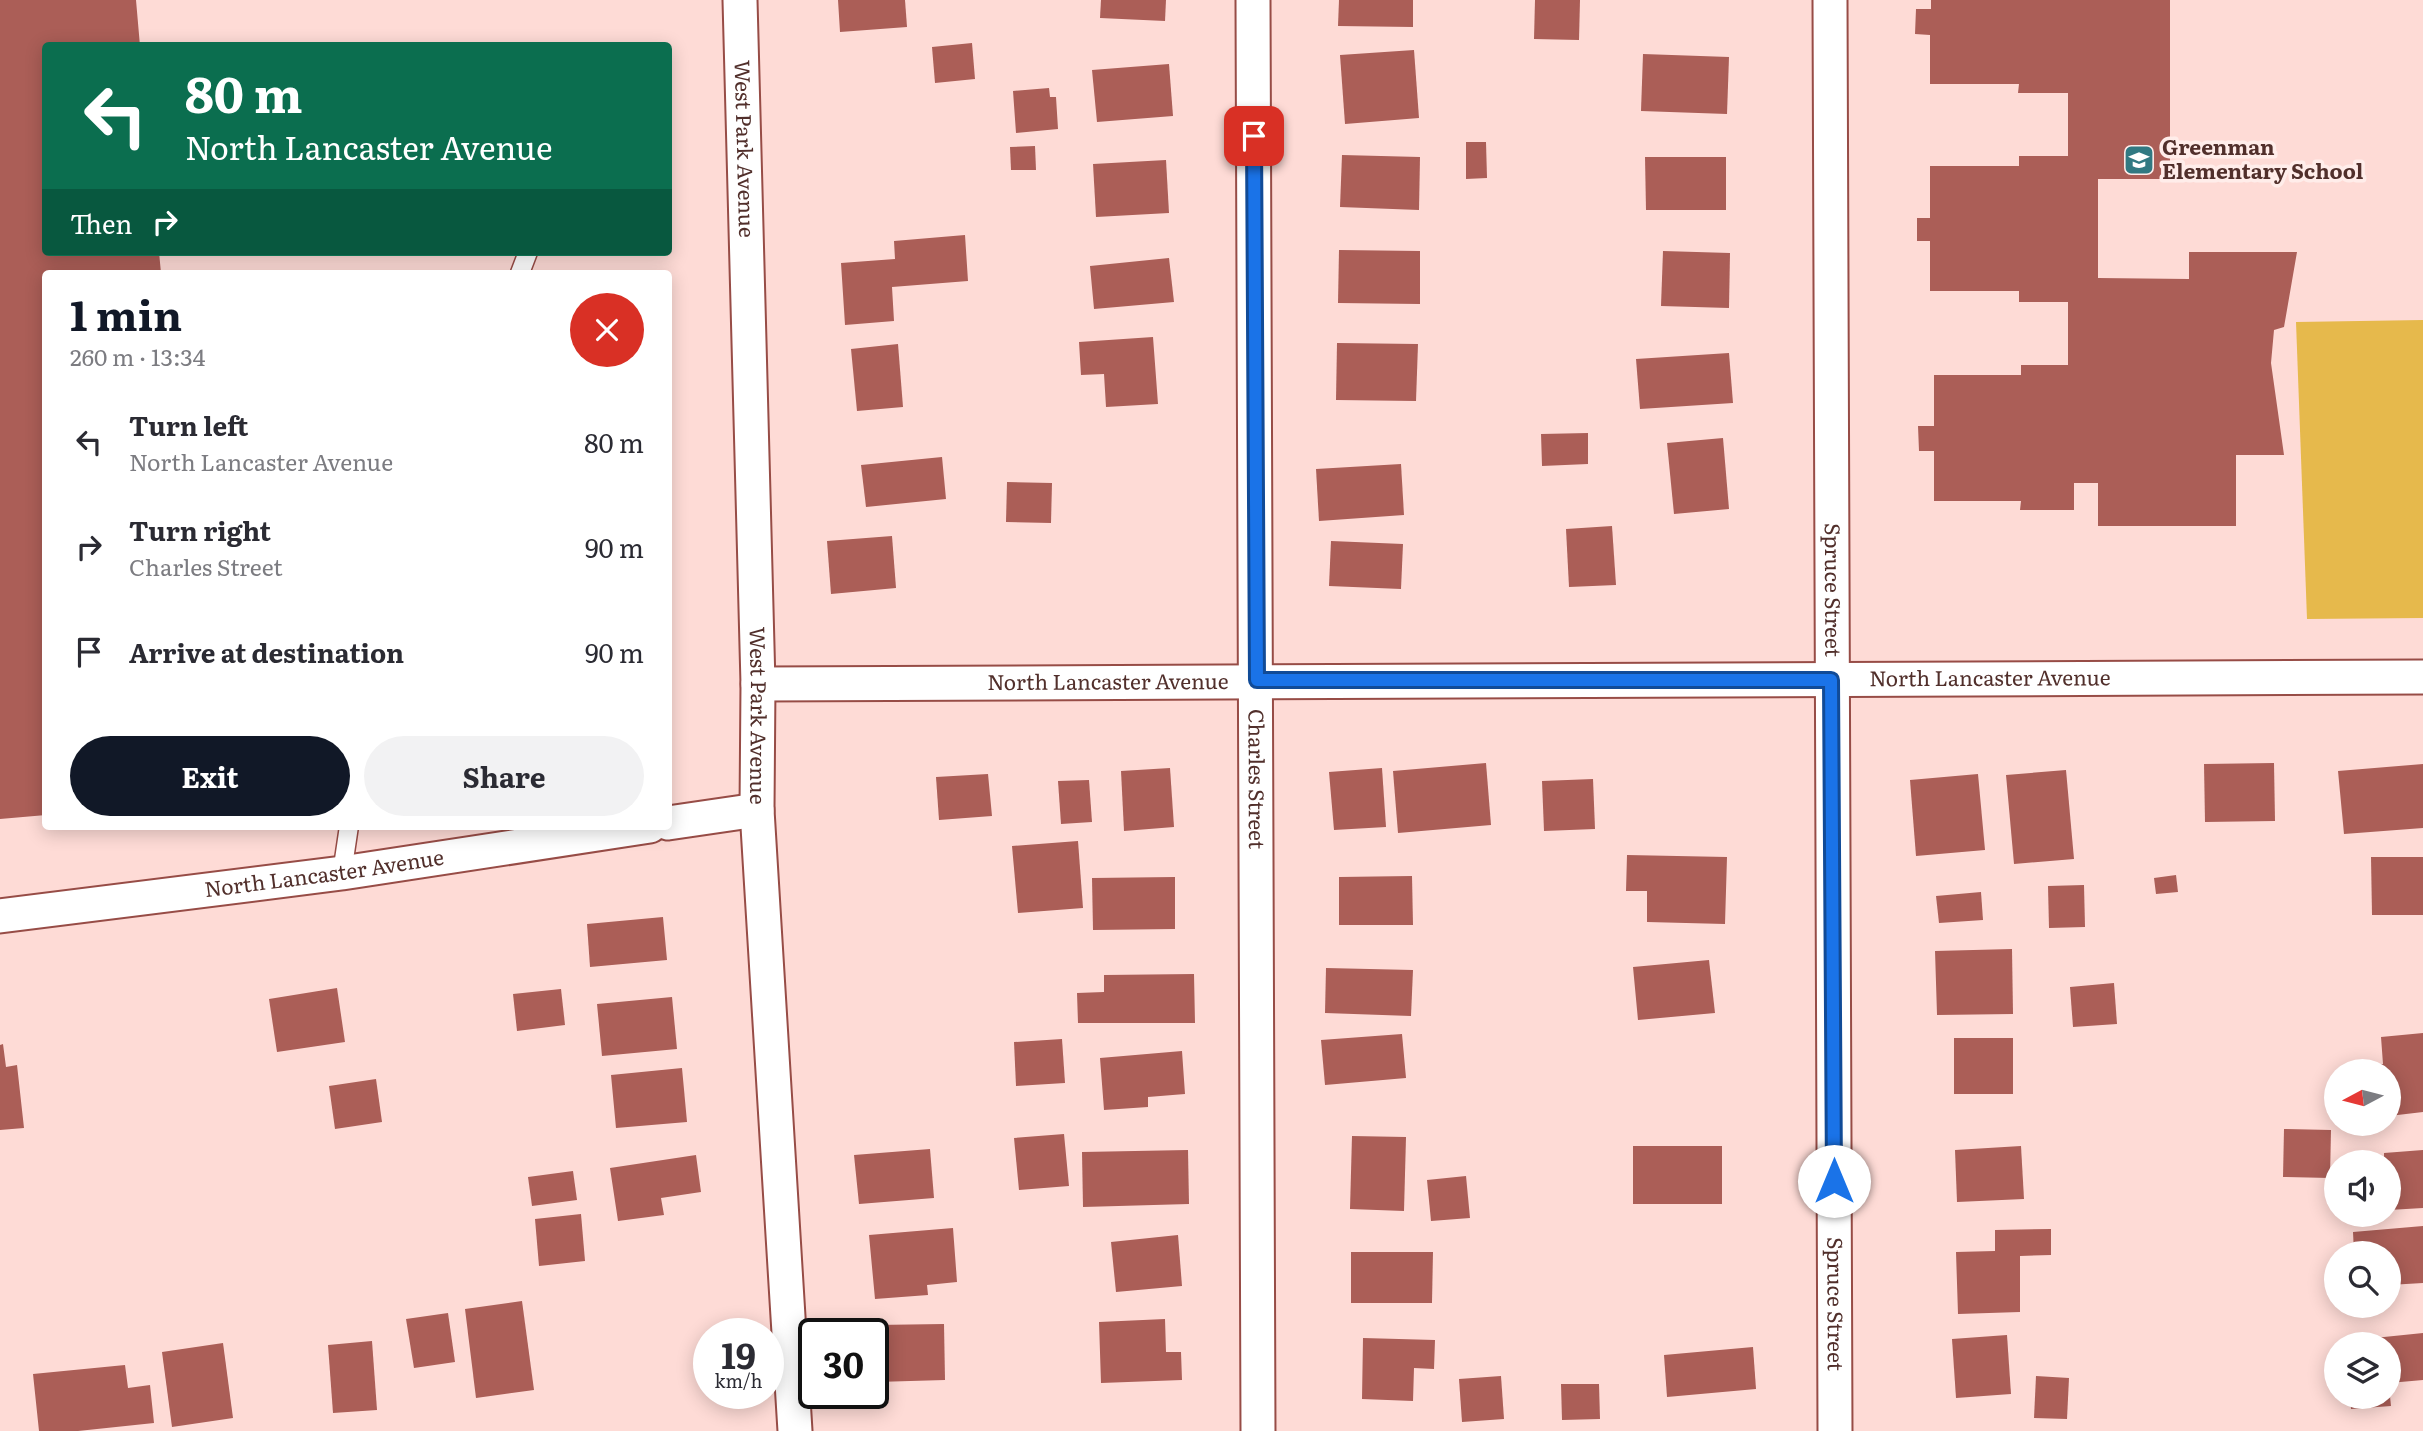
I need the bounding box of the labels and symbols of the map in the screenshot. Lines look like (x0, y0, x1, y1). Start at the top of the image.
street label: West Park Avenue (729, 60, 764, 238)
pin (1224, 106, 1284, 166)
place label: Greenman Elementary School (2162, 130, 2364, 185)
school or university icon: Greenman Elementary School (2122, 143, 2156, 177)
street label: Spruce Street (1819, 523, 1850, 658)
street label: West Park Avenue (744, 626, 776, 805)
street label: North Lancaster Avenue (1869, 660, 2111, 692)
street label: North Lancaster Avenue (987, 664, 1229, 696)
street label: Charles Street (1242, 709, 1274, 850)
street label: North Lancaster Avenue (202, 840, 446, 903)
north arrow (2324, 1059, 2401, 1136)
position arrow (1797, 1144, 1871, 1218)
street label: Spruce Street (1821, 1237, 1853, 1372)
speed limit sign: 30 (798, 1318, 889, 1409)

